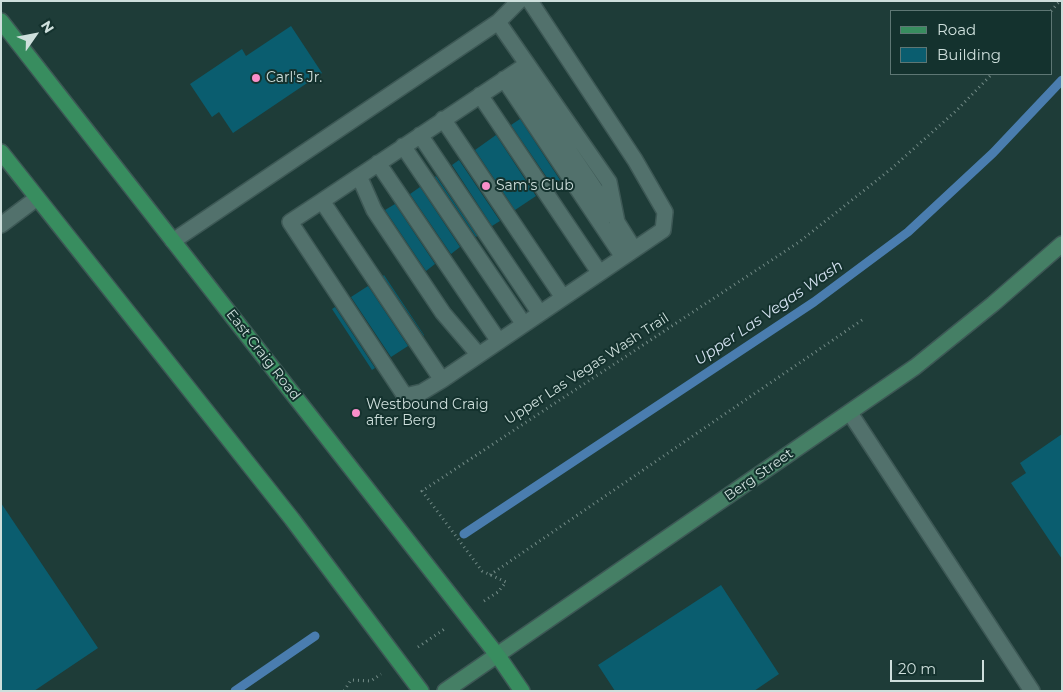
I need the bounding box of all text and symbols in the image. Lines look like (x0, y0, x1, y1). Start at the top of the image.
north arrow (10, 10, 60, 60)
legend (890, 10, 1053, 75)
text: N (37, 17, 58, 36)
text: Road (937, 20, 976, 39)
text: Building (937, 45, 1001, 64)
place label: Carl's Jr. (266, 70, 322, 86)
marker: Carl's Jr. (250, 72, 262, 84)
place label: Sam's Club (496, 178, 574, 194)
marker: Sam's Club (480, 180, 492, 192)
water label: Upper Las Vegas Wash (692, 257, 846, 369)
street label: East Craig Road (222, 306, 304, 404)
street label: Upper Las Vegas Wash Trail (502, 310, 672, 428)
place label: Westbound Craig after Berg (366, 397, 489, 430)
marker: Westbound Craig after Berg (350, 407, 362, 419)
street label: Berg Street (721, 445, 797, 505)
scale bar (893, 650, 987, 682)
text: 20 m (898, 659, 936, 678)

